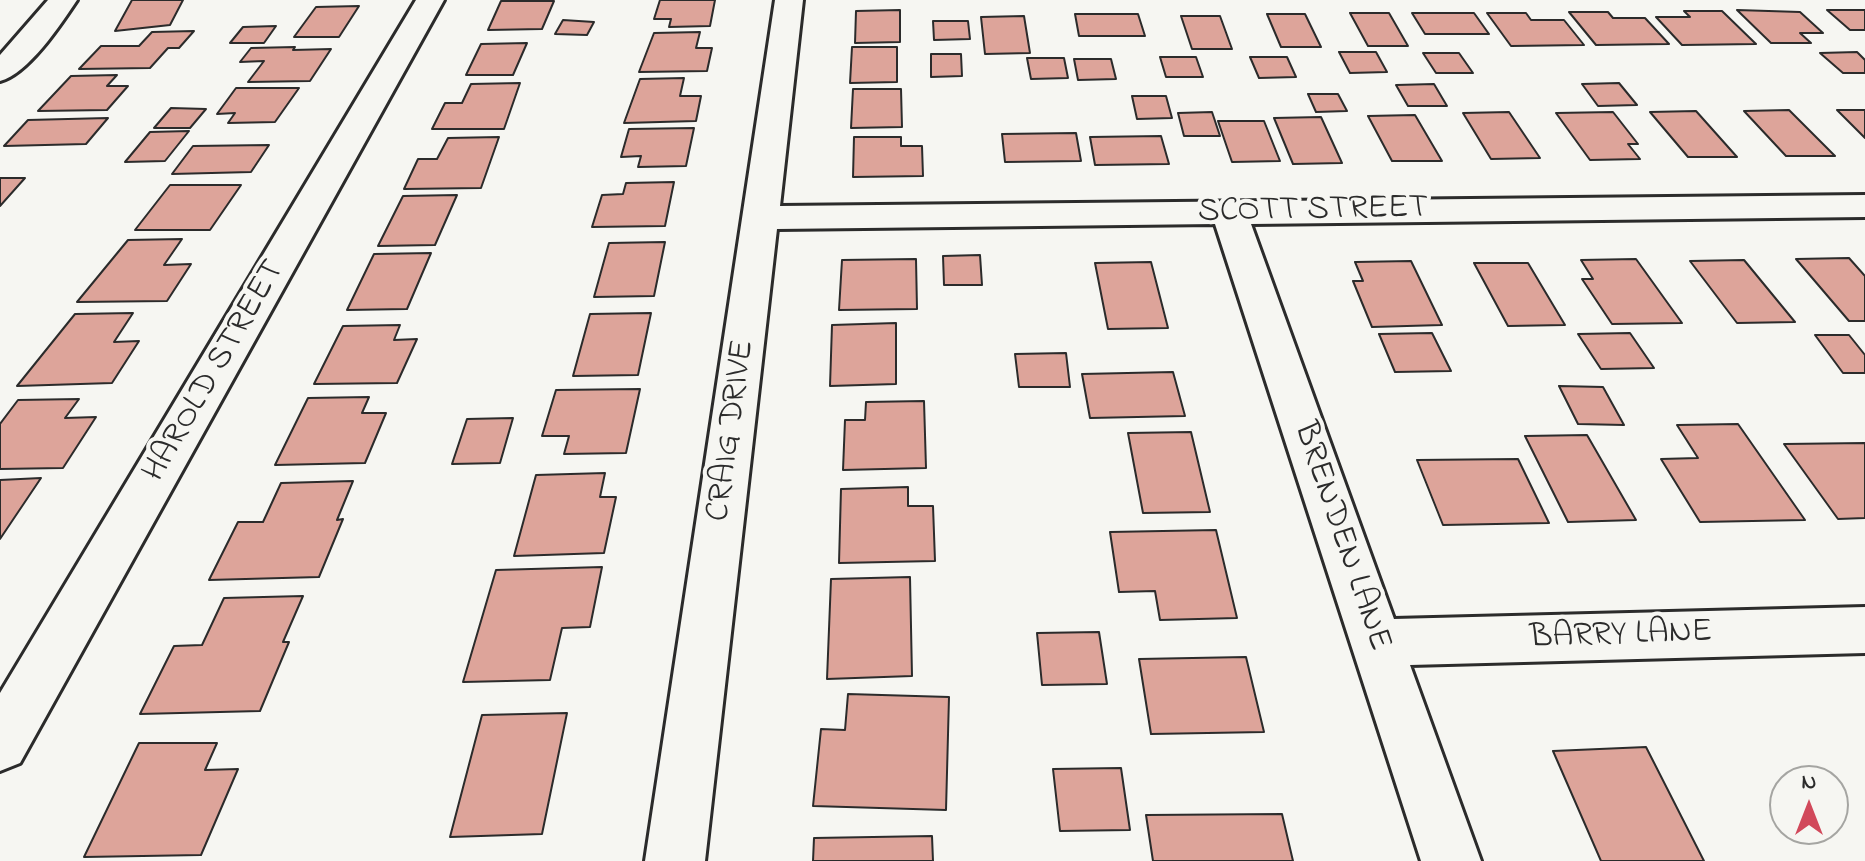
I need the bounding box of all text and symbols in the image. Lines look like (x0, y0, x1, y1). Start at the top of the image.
street label: SCOTT STREET (1198, 190, 1428, 234)
street label: HAROLD STREET (136, 254, 296, 490)
street label: CRAIG DRIVE (700, 338, 766, 524)
street label: BRENDEN LANE (1282, 417, 1398, 657)
street label: BARRY LANE (1529, 613, 1713, 661)
north arrow (1769, 765, 1849, 845)
text: N (1802, 767, 1816, 799)

